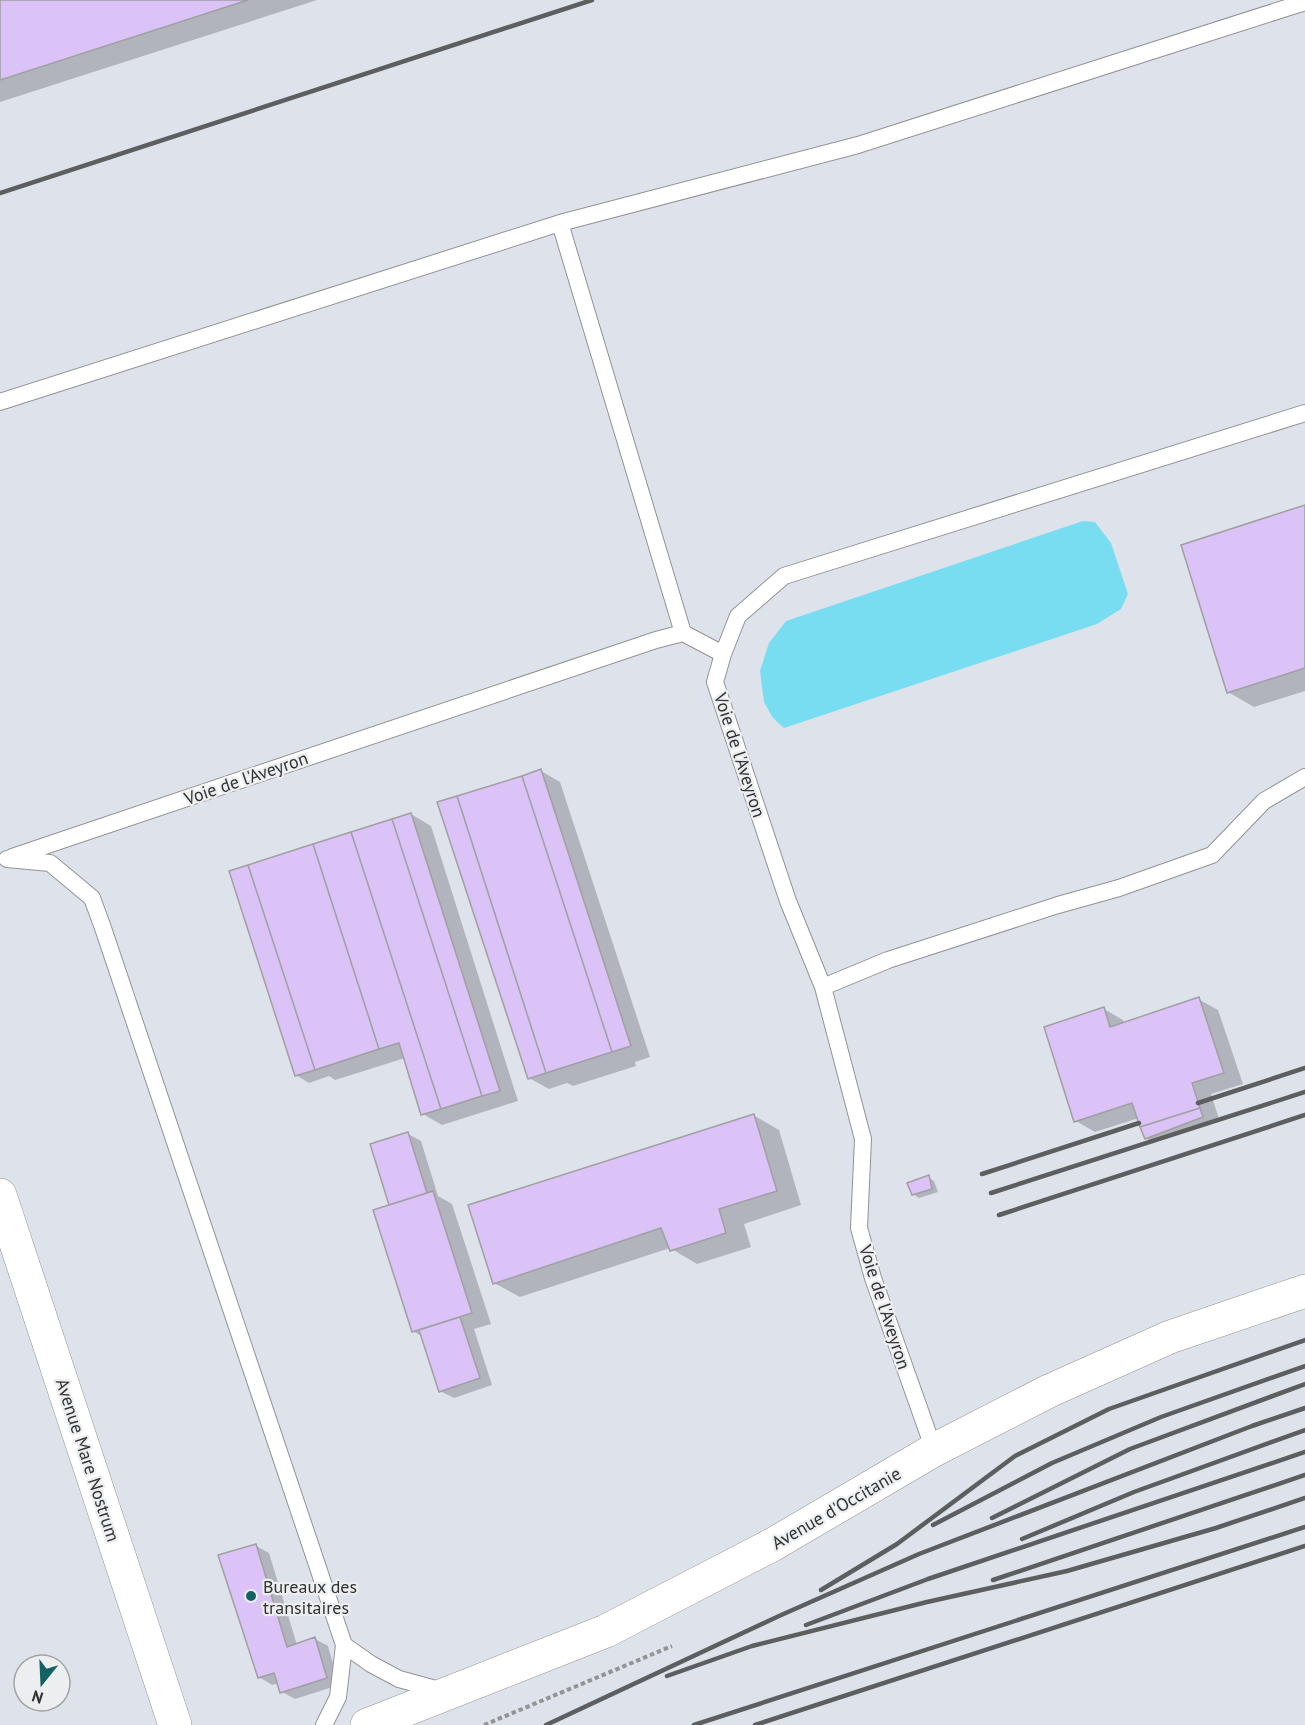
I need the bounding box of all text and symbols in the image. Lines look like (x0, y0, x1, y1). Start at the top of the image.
street label: Voie de l'Aveyron (709, 689, 771, 820)
street label: Voie de l'Aveyron (180, 746, 311, 810)
street label: Voie de l'Aveyron (854, 1241, 916, 1372)
street label: Avenue Mare Nostrum (51, 1376, 125, 1544)
street label: Avenue d'Occitanie (767, 1462, 905, 1554)
place label: Bureaux des transitaires (263, 1575, 357, 1619)
marker: Bureaux des transitaires (244, 1589, 258, 1603)
north arrow (12, 1653, 72, 1713)
text: N (29, 1686, 45, 1708)

